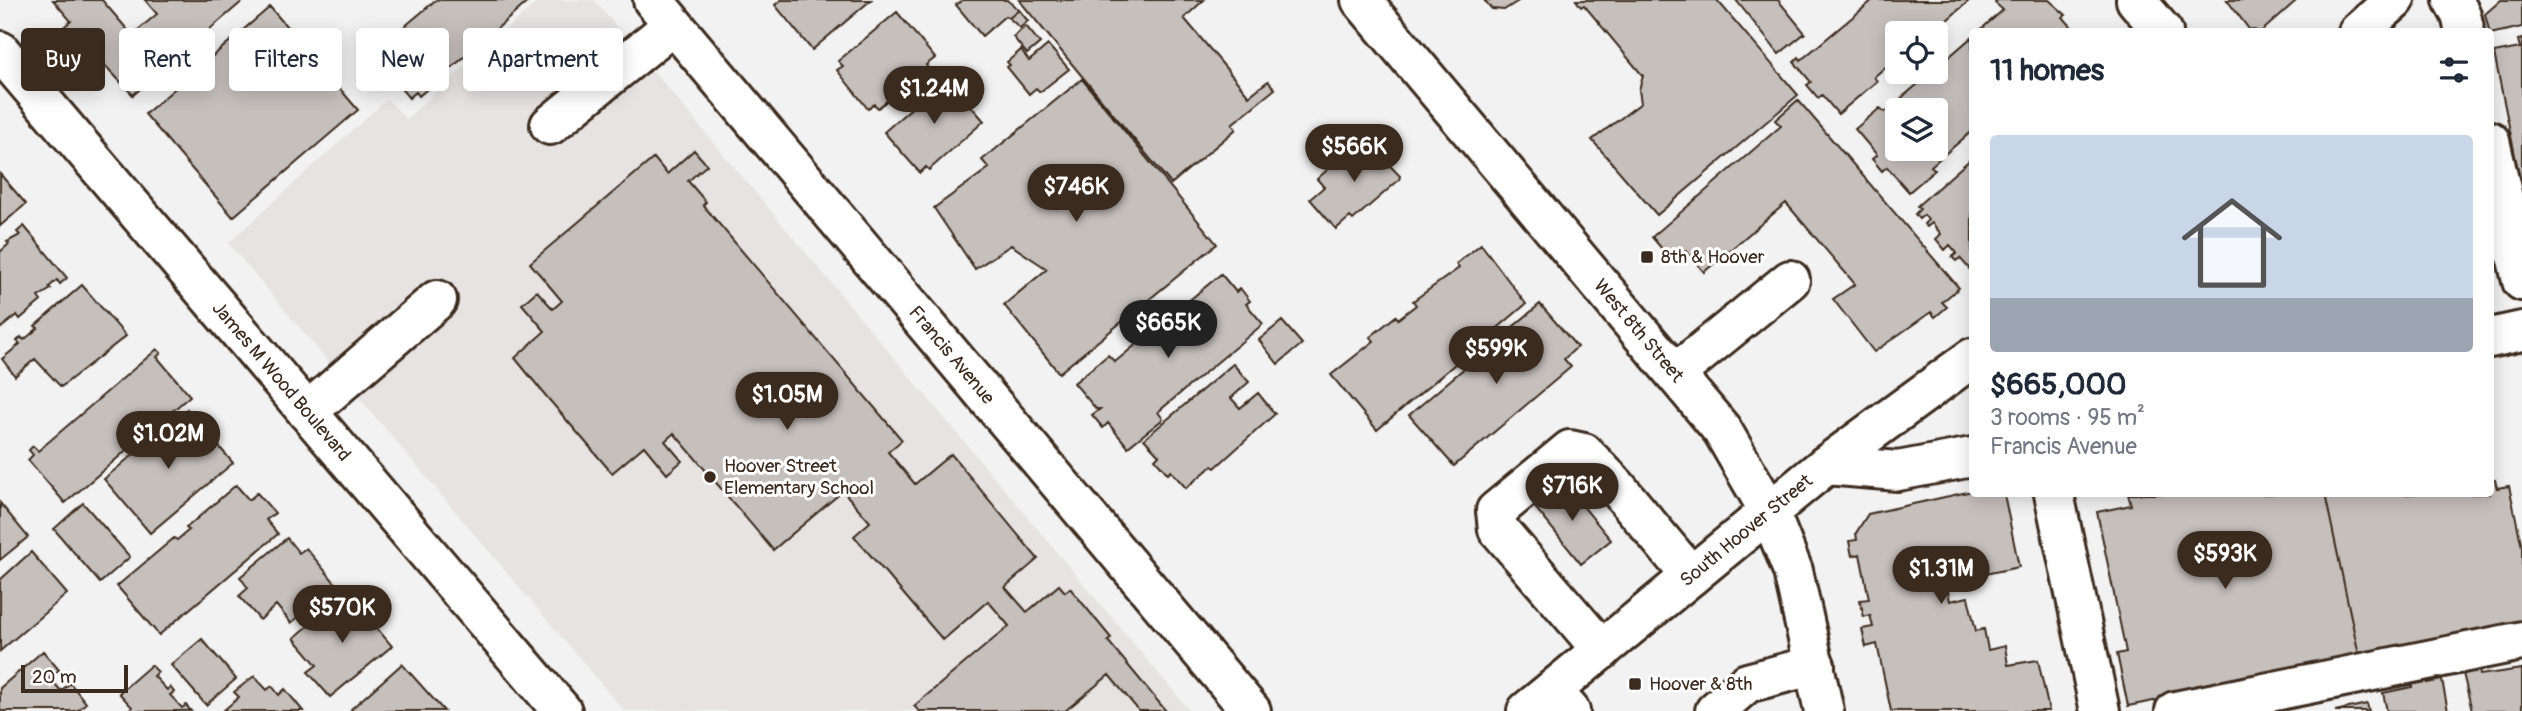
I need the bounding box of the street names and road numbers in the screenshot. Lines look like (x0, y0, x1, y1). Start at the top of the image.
street label: West 8th Street (1588, 274, 1689, 388)
street label: James M Wood Boulevard (207, 297, 356, 466)
street label: Francis Avenue (903, 301, 1000, 410)
street label: South Hoover Street (1675, 469, 1818, 592)

